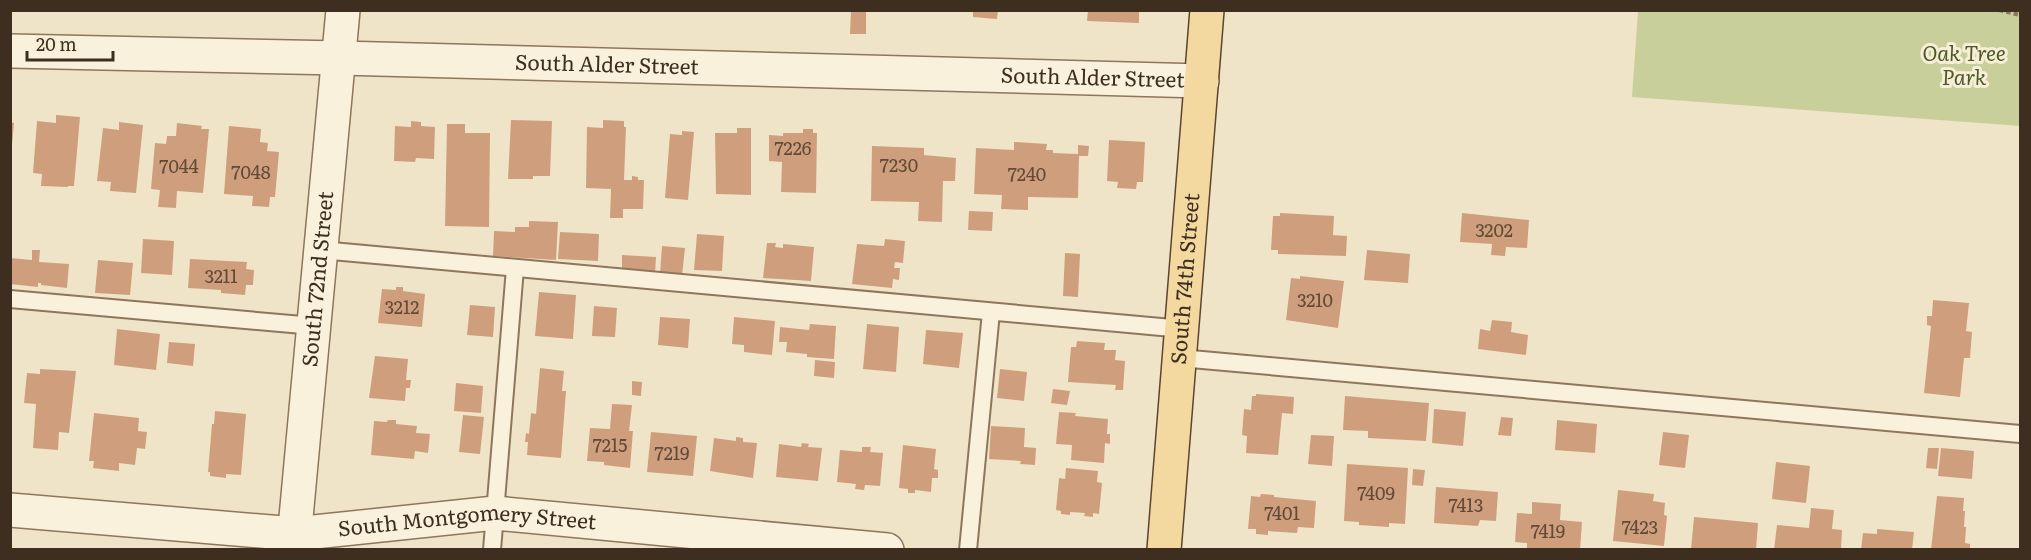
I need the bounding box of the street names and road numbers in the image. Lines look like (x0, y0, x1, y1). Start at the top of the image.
street label: South Alder Street (515, 45, 700, 81)
street label: South Alder Street (1000, 58, 1186, 94)
street label: South 72nd Street (292, 189, 339, 368)
street label: South 74th Street (1161, 191, 1205, 365)
street label: South Montgomery Street (336, 495, 598, 542)

